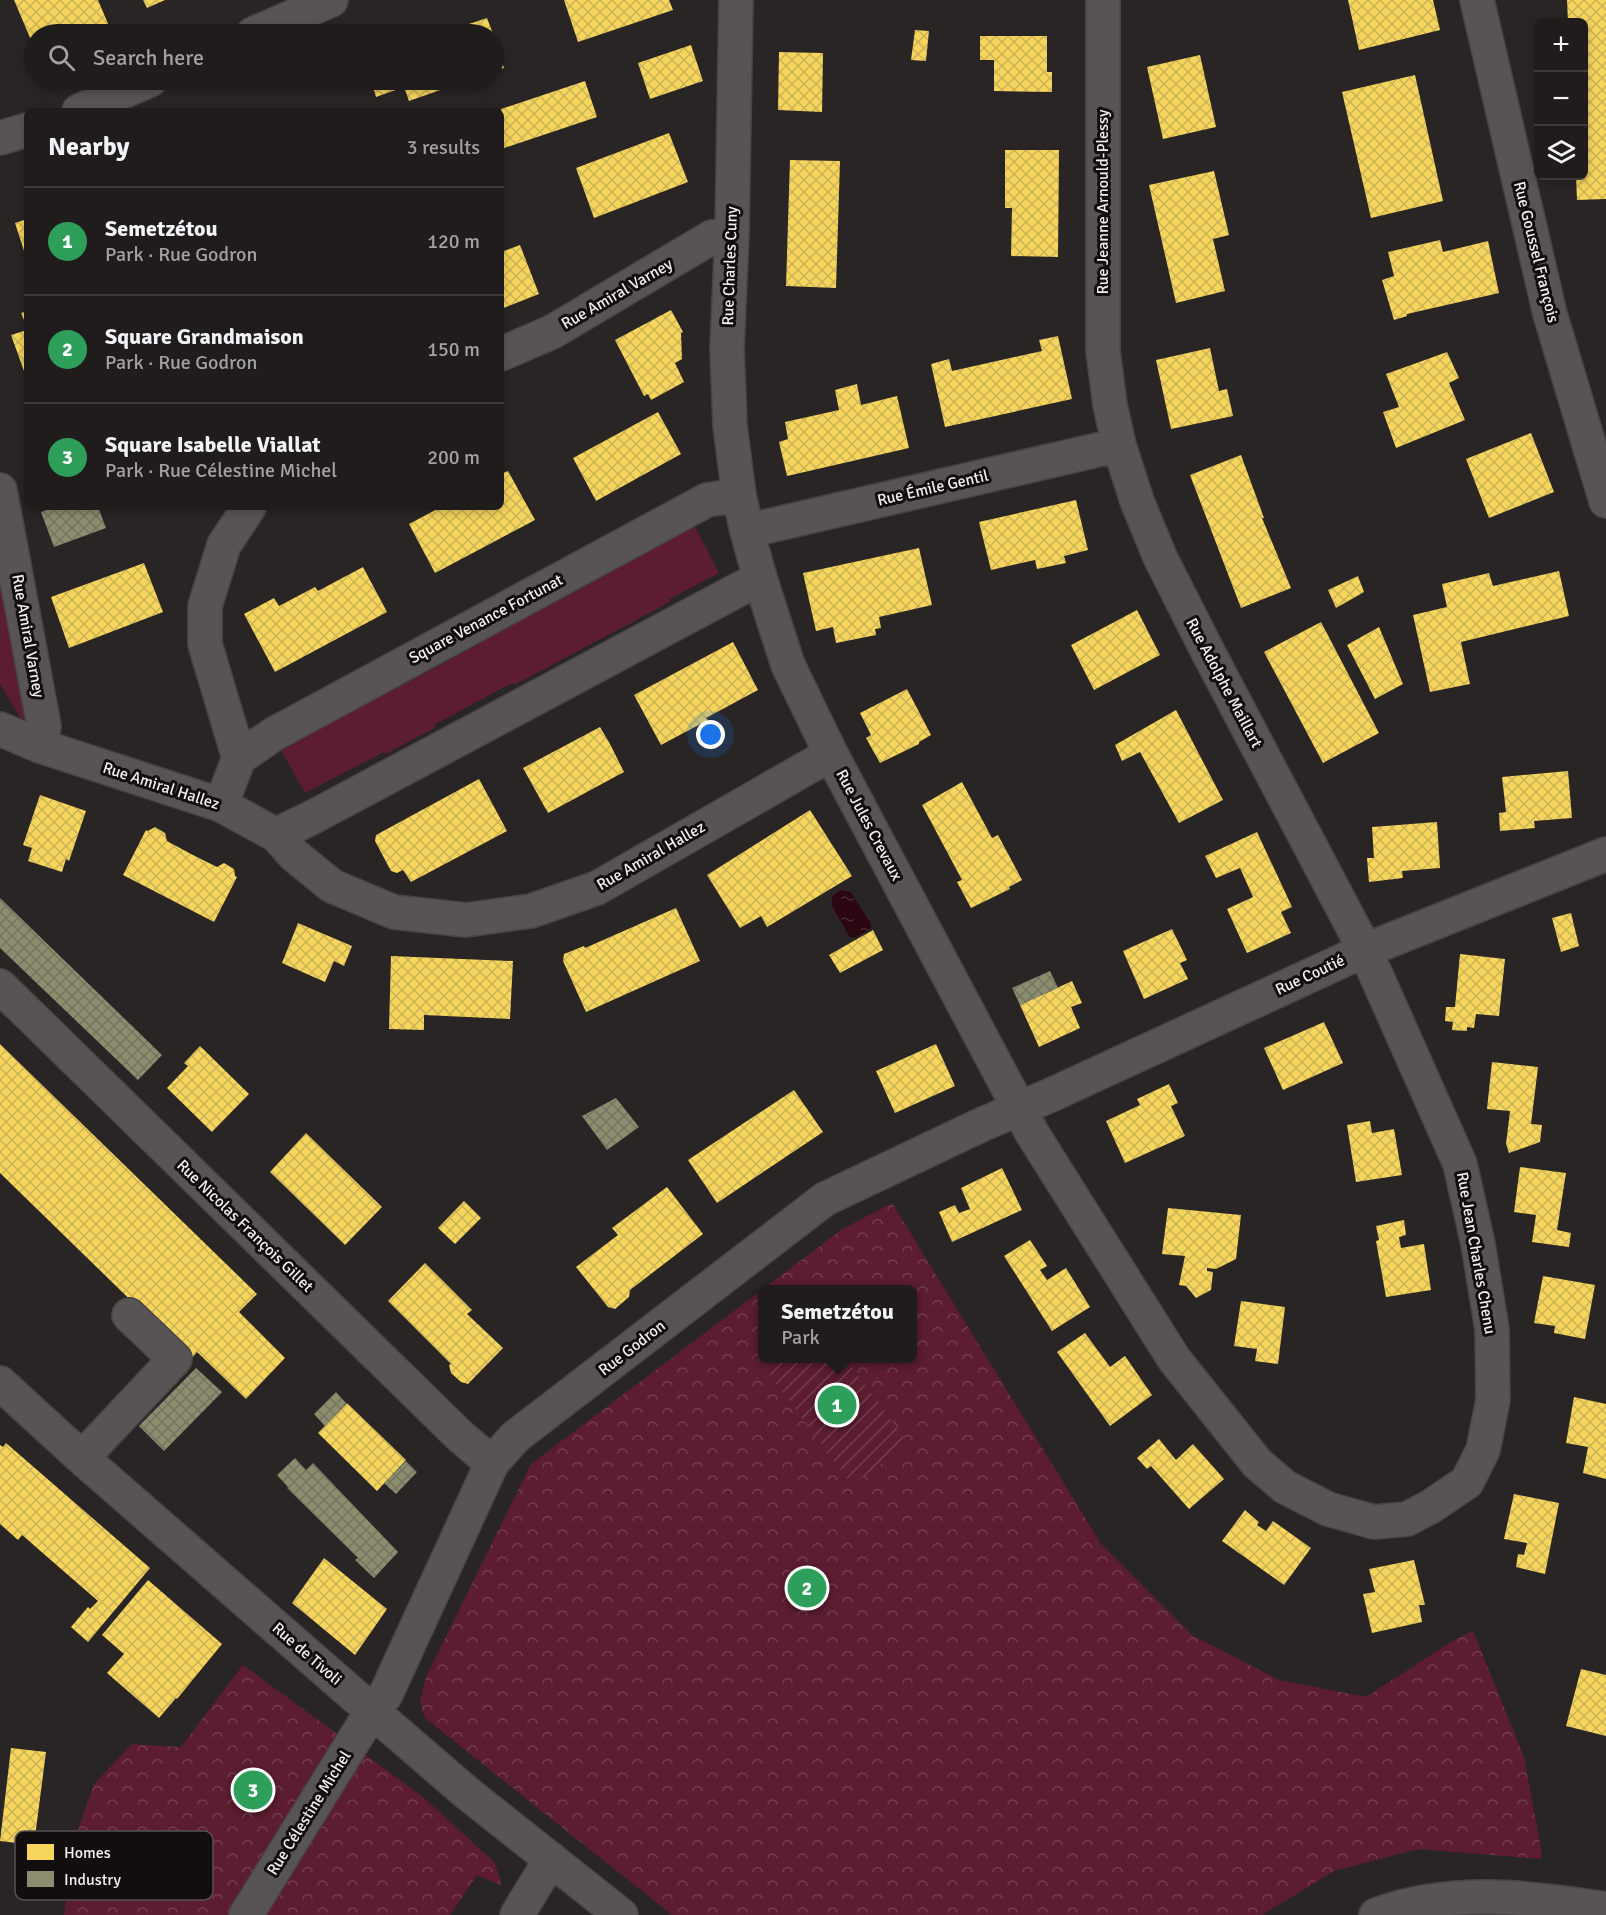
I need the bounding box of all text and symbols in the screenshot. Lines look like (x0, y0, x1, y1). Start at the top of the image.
map controls (1534, 18, 1588, 180)
button: + (1534, 18, 1588, 72)
search box (24, 24, 504, 90)
icon: search (45, 41, 78, 74)
text: Search here (93, 44, 204, 71)
button: − (1534, 72, 1588, 126)
street label: Rue Jeanne Arnould-Plessy (1093, 109, 1113, 295)
button: layers (1534, 126, 1588, 180)
text: Nearby (48, 131, 129, 163)
text: 3 results (407, 135, 480, 160)
street label: Rue Goussel François (1509, 179, 1563, 325)
street label: Rue Charles Cuny (718, 206, 742, 326)
text: Semetzétou (105, 215, 218, 242)
text: 1 (62, 229, 73, 254)
text: 120 m (427, 229, 480, 254)
text: Park · Rue Godron (105, 242, 257, 267)
street label: Rue Amiral Varney (558, 254, 677, 334)
text: Square Grandmaison (105, 323, 304, 350)
text: 2 (62, 337, 73, 362)
text: 150 m (427, 337, 480, 362)
text: Park · Rue Godron (105, 350, 257, 375)
text: Square Isabelle Viallat (105, 431, 321, 458)
text: 3 (62, 445, 73, 470)
text: 200 m (427, 445, 480, 470)
text: Park · Rue Célestine Michel (105, 458, 337, 483)
street label: Rue Émile Gentil (875, 465, 991, 511)
street label: Square Venance Fortunat (406, 570, 567, 668)
street label: Rue Amiral Varney (7, 573, 49, 700)
street label: Rue Adolphe Maillart (1181, 615, 1267, 752)
your location (696, 720, 725, 749)
street label: Rue Amiral Hallez (100, 758, 222, 814)
street label: Rue Jules Crevaux (831, 766, 907, 885)
street label: Rue Amiral Hallez (593, 817, 709, 895)
street label: Rue Coutié (1272, 950, 1348, 1000)
street label: Rue Nicolas François Gillet (172, 1155, 318, 1297)
street label: Rue Jean Charles Chenu (1452, 1170, 1500, 1336)
popup (758, 1285, 917, 1363)
text: Semetzétou (781, 1298, 894, 1325)
street label: Rue Godron (595, 1316, 669, 1380)
text: Park (781, 1325, 820, 1350)
pin: 1 (818, 1382, 856, 1428)
pin: 2 (788, 1566, 826, 1610)
street label: Rue de Tivoli (268, 1618, 346, 1690)
street label: Rue Célestine Michel (263, 1747, 356, 1879)
pin: 3 (234, 1768, 272, 1812)
legend (15, 1831, 213, 1900)
text: Homes (64, 1843, 111, 1863)
text: Industry (64, 1870, 122, 1890)

